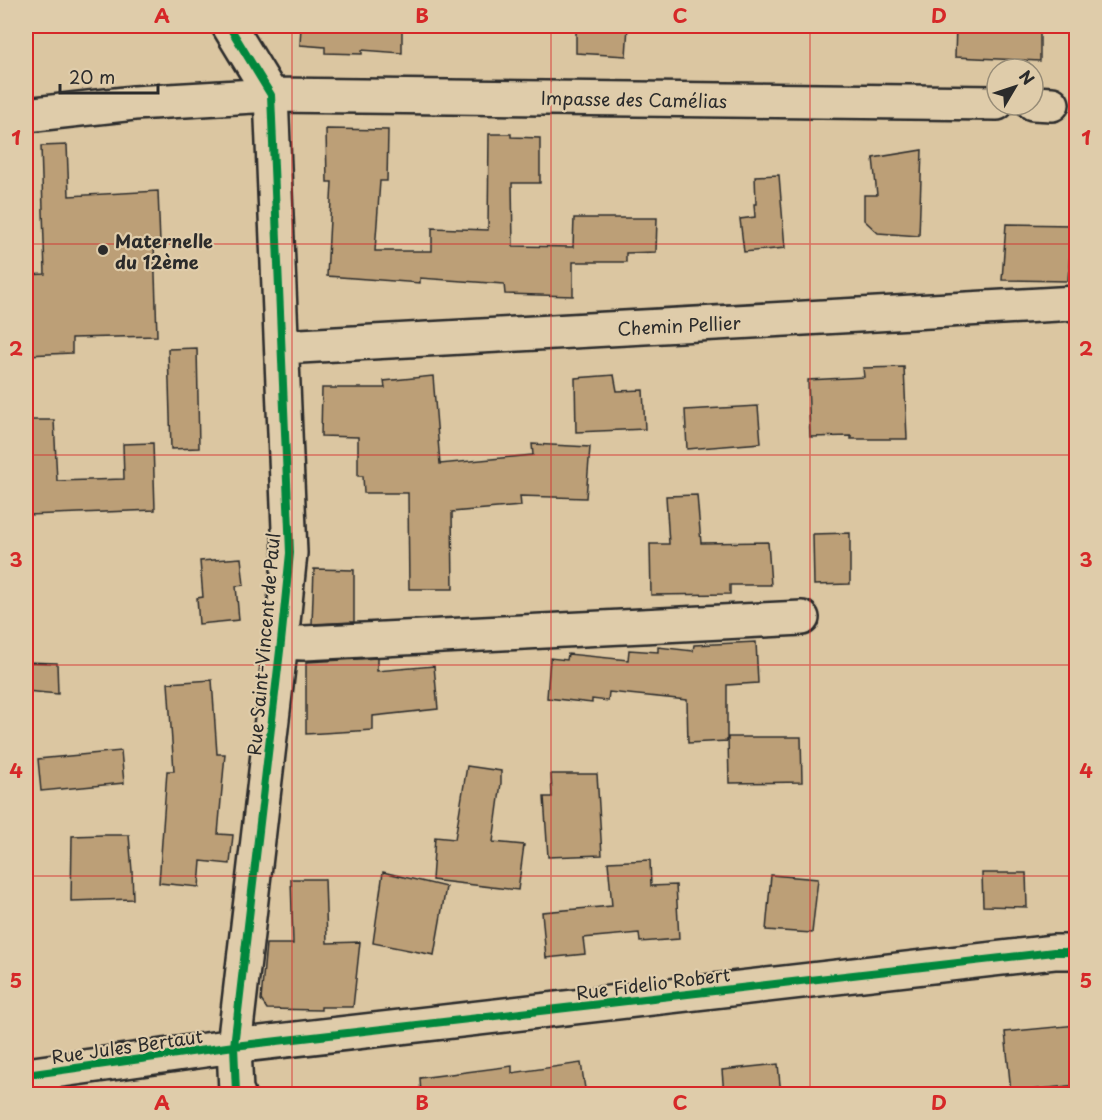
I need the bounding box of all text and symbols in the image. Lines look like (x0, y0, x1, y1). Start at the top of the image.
text: A (154, 0, 170, 30)
text: B (415, 0, 429, 30)
text: C (672, 0, 688, 30)
text: D (931, 0, 947, 30)
scale bar (60, 57, 158, 95)
north arrow (985, 57, 1045, 117)
text: 20 m (69, 63, 115, 90)
text: N (1014, 64, 1041, 89)
street label: Impasse des Camélias (541, 84, 727, 114)
text: 1 (11, 122, 21, 152)
text: 1 (1081, 122, 1091, 152)
place label: Maternelle du 12ème (115, 227, 213, 275)
marker: Maternelle du 12ème (96, 243, 110, 257)
street label: Chemin Pellier (617, 308, 742, 342)
text: 2 (9, 333, 23, 363)
text: 2 (1079, 333, 1093, 363)
street label: Rue Saint-Vincent de Paul (240, 532, 286, 756)
text: 3 (9, 544, 23, 574)
text: 3 (1079, 544, 1093, 574)
text: 4 (9, 755, 23, 785)
text: 4 (1079, 755, 1093, 785)
street label: Rue Fidelio Robert (574, 960, 732, 1006)
text: 5 (10, 965, 22, 995)
text: 5 (1080, 965, 1092, 995)
street label: Rue Jules Bertaut (50, 1022, 204, 1070)
text: A (154, 1087, 170, 1117)
text: B (415, 1087, 429, 1117)
text: C (672, 1087, 688, 1117)
text: D (931, 1087, 947, 1117)

